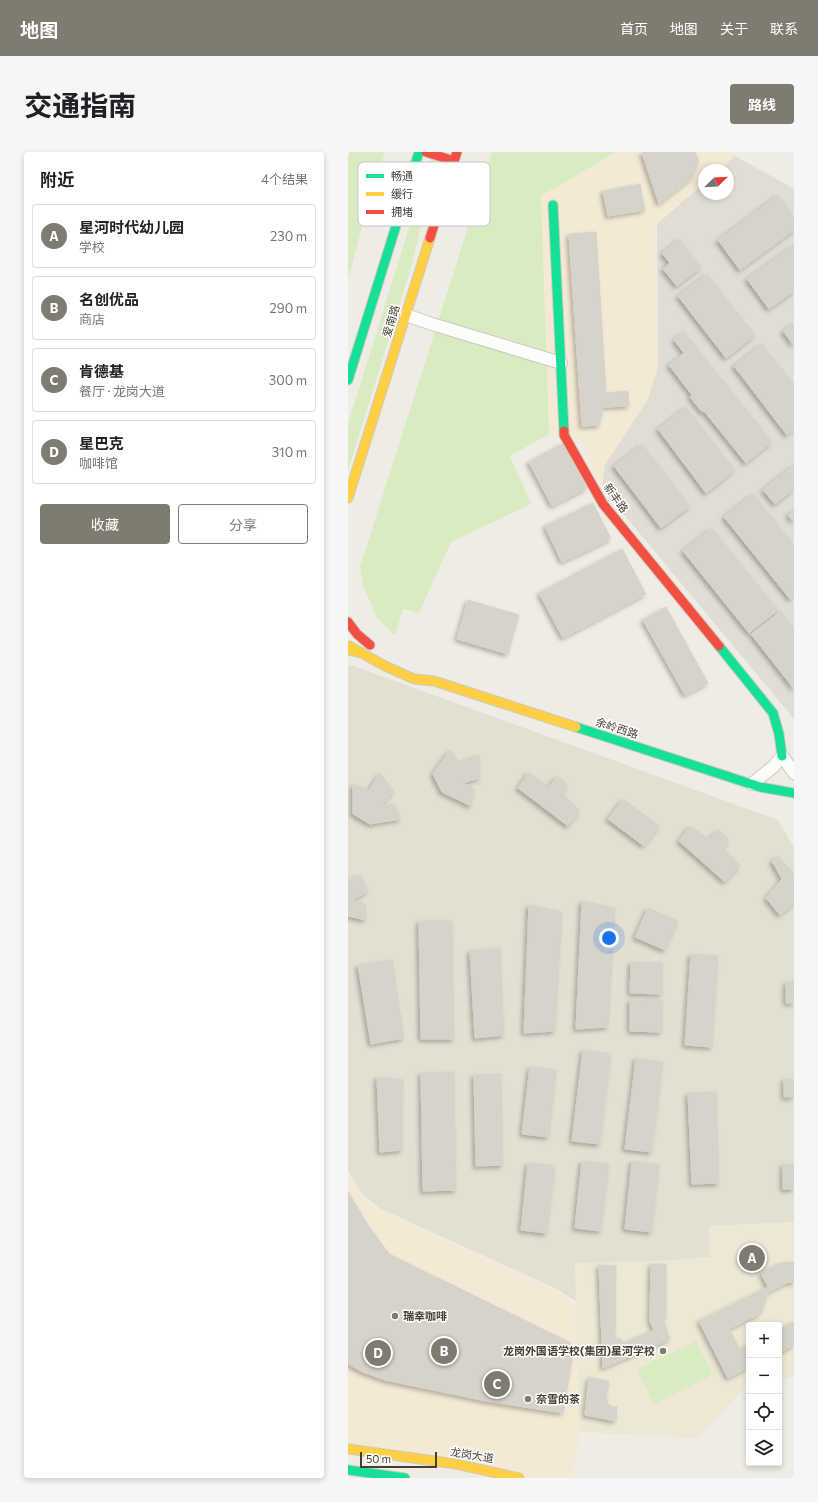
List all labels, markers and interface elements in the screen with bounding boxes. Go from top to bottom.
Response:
text: 地图 [20,18,58,41]
text: 首页 [620,20,648,37]
text: 地图 [670,20,698,37]
text: 关于 [720,20,748,37]
text: 联系 [770,20,798,37]
button: 路线 [730,84,794,124]
text: 交通指南 [24,88,136,122]
legend [358,162,490,226]
north arrow [698,164,734,200]
text: 附近 [40,169,74,190]
text: 畅通 [391,169,413,182]
text: 4个结果 [261,171,308,187]
text: 缓行 [391,187,413,200]
text: 拥堵 [391,205,413,218]
text: 星河时代幼儿园 [79,218,184,236]
text: A [49,228,59,244]
text: 230 m [270,228,307,244]
text: 学校 [79,239,105,255]
text: 名创优品 [79,290,139,308]
text: B [50,300,58,316]
text: 290 m [270,300,307,316]
street label: 爱南路 [379,303,402,339]
text: 商店 [79,311,105,327]
text: 肯德基 [79,362,124,380]
text: C [50,372,58,388]
text: 300 m [269,372,307,388]
text: 餐厅 · 龙岗大道 [79,383,165,399]
text: 星巴克 [79,434,124,452]
text: D [49,444,59,460]
text: 310 m [272,444,307,460]
text: 咖啡馆 [79,455,118,471]
street label: 新丰路 [602,480,631,515]
button: 收藏 [40,504,170,544]
button: 分享 [178,504,308,544]
street label: 余岭西路 [594,715,640,741]
your location [599,928,619,948]
pin: A [739,1243,765,1273]
place label: 瑞幸咖啡 [403,1309,447,1322]
marker: 瑞幸咖啡 [390,1311,400,1321]
map controls [746,1322,782,1466]
button: + [746,1322,782,1358]
pin: B [431,1336,457,1366]
pin: D [365,1338,391,1368]
place label: 龙岗外国语学校(集团)星河学校 [503,1344,655,1357]
marker: 龙岗外国语学校(集团)星河学校 [658,1346,668,1356]
button: − [746,1358,782,1394]
pin: C [484,1369,510,1399]
place label: 奈雪的茶 [536,1392,580,1405]
marker: 奈雪的茶 [523,1394,533,1404]
button: locate [746,1394,782,1430]
button: layers [746,1430,782,1466]
street label: 龙岗大道 [449,1445,495,1464]
scale bar [360,1450,437,1469]
text: 50 m [366,1452,391,1465]

